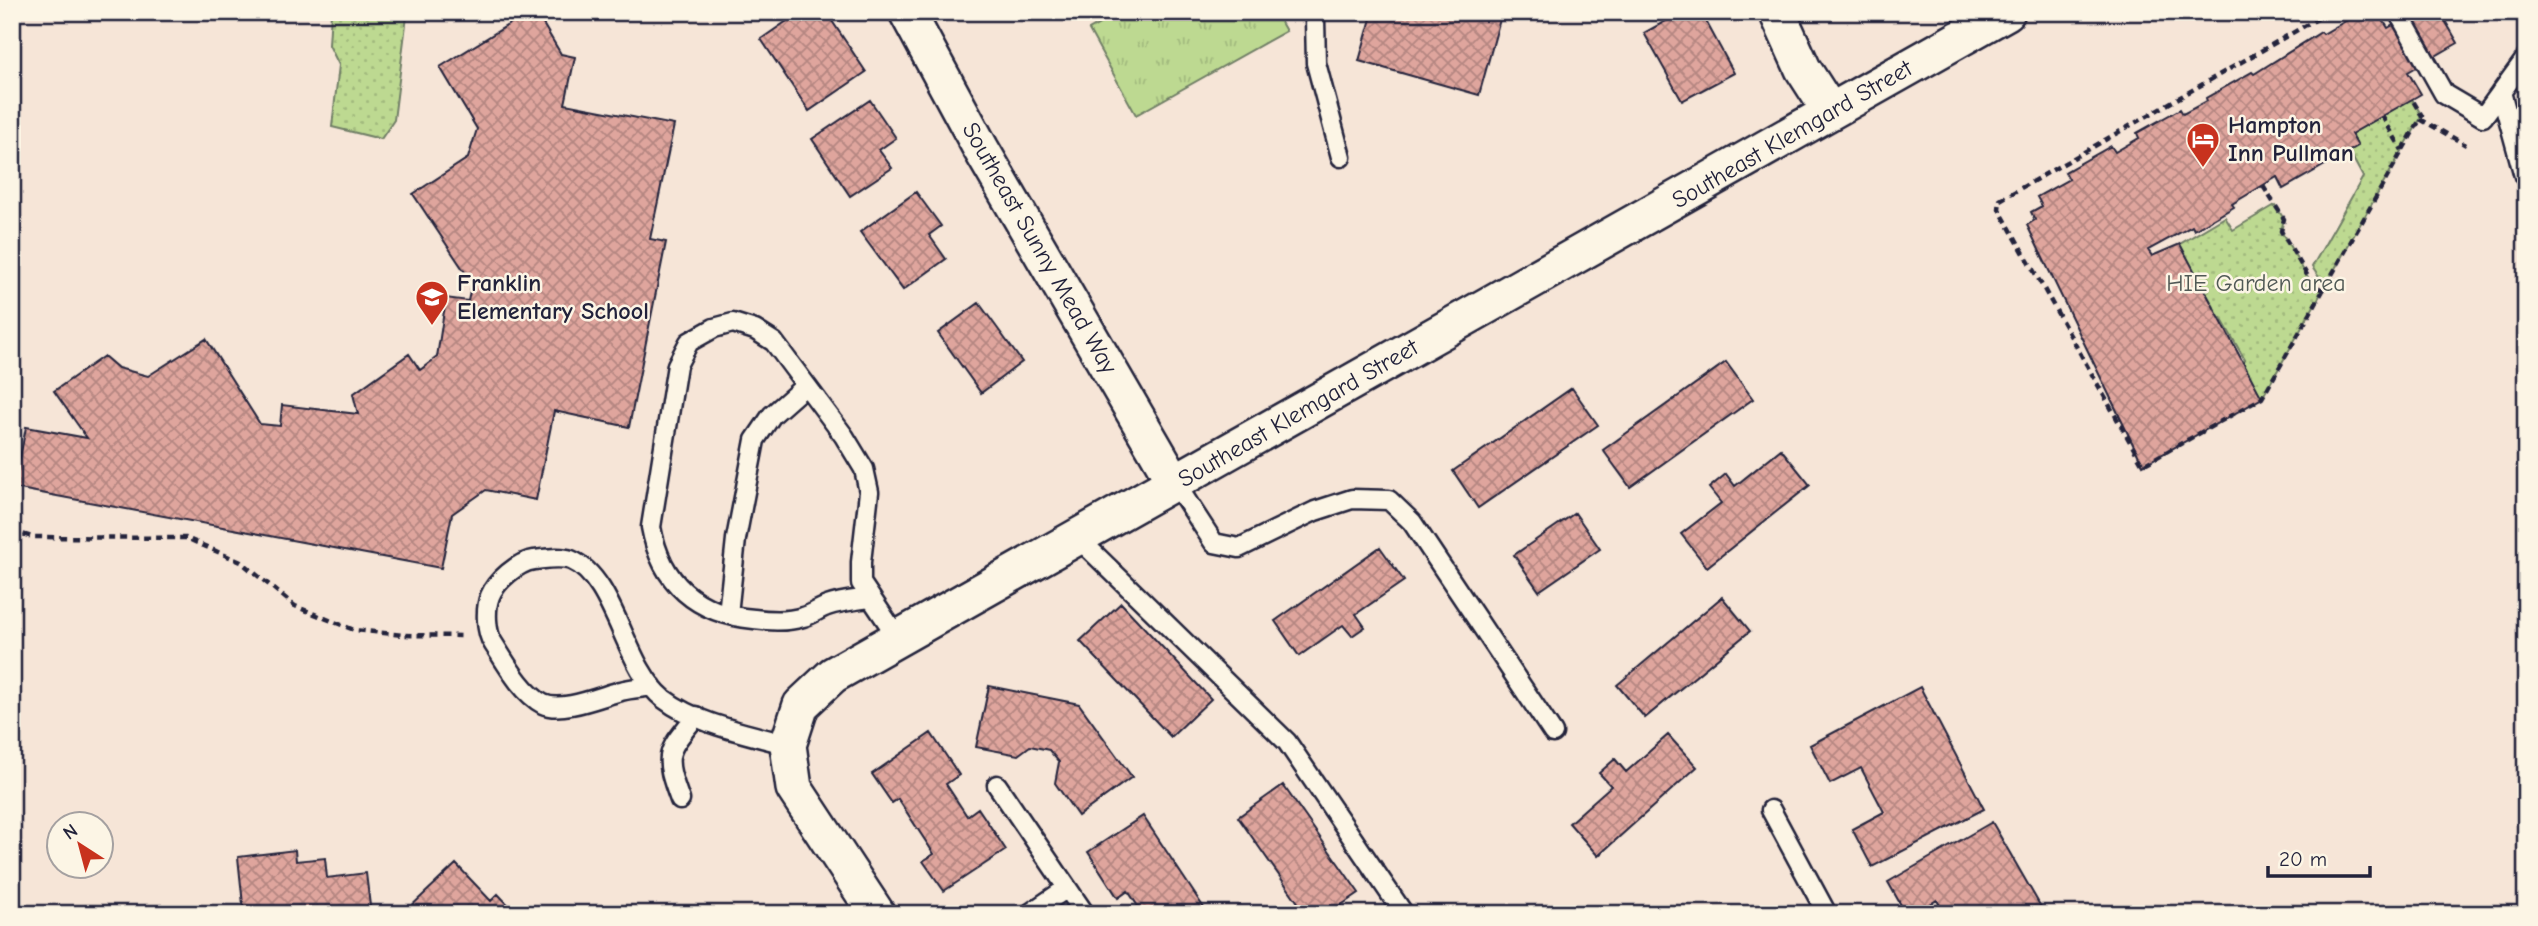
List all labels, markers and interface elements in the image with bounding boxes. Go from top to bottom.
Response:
street label: Southeast Klemgard Street [1667,53,1918,214]
place label: Hampton Inn Pullman [2228,111,2354,167]
street label: Southeast Sunny Mead Way [956,117,1124,379]
hotel icon: Hampton Inn Pullman [2184,120,2222,169]
place label: Franklin Elementary School [457,269,649,325]
park label: HIE Garden area [2166,269,2346,297]
school or university icon: Franklin Elementary School [413,278,451,327]
street label: Southeast Klemgard Street [1173,332,1424,493]
north arrow [46,810,116,880]
text: N [59,820,82,845]
scale bar [2268,835,2370,879]
text: 20 m [2279,847,2327,871]

